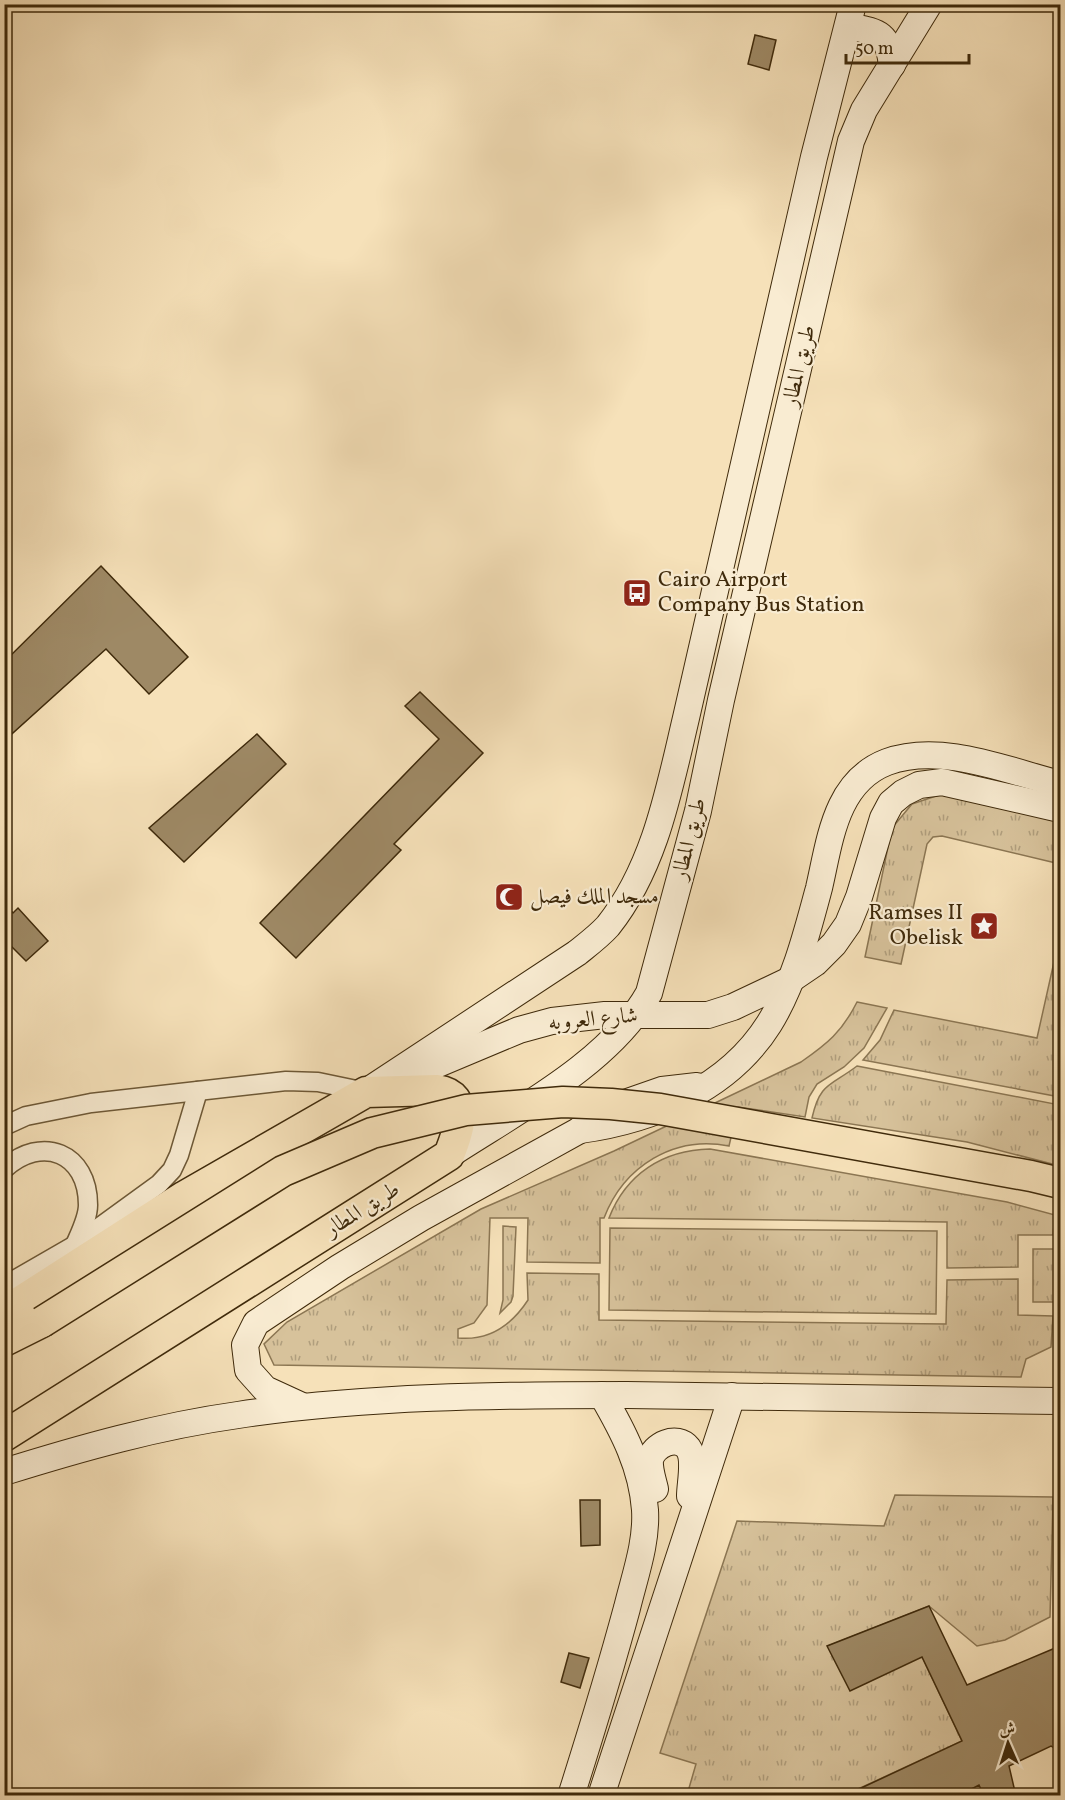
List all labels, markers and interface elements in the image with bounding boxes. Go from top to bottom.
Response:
scale bar [846,27,969,65]
text: 50 m [855,37,894,62]
street label: طريق المطار [775,322,824,412]
place label: Cairo Airport Company Bus Station [658,565,865,621]
bus stop icon: Cairo Airport Company Bus Station [621,577,653,609]
street label: طريق المطار [664,795,715,885]
mosque icon: مسجد الملك فيصل [493,881,525,913]
place label: مسجد الملك فيصل [530,882,659,913]
place label: Ramses II Obelisk [868,898,963,954]
place icon: Ramses II Obelisk [968,910,1000,942]
street label: شارع العروبه [547,1001,639,1040]
street label: طريق المطار [318,1175,406,1246]
north arrow [978,1713,1038,1773]
text: ش [999,1719,1016,1741]

